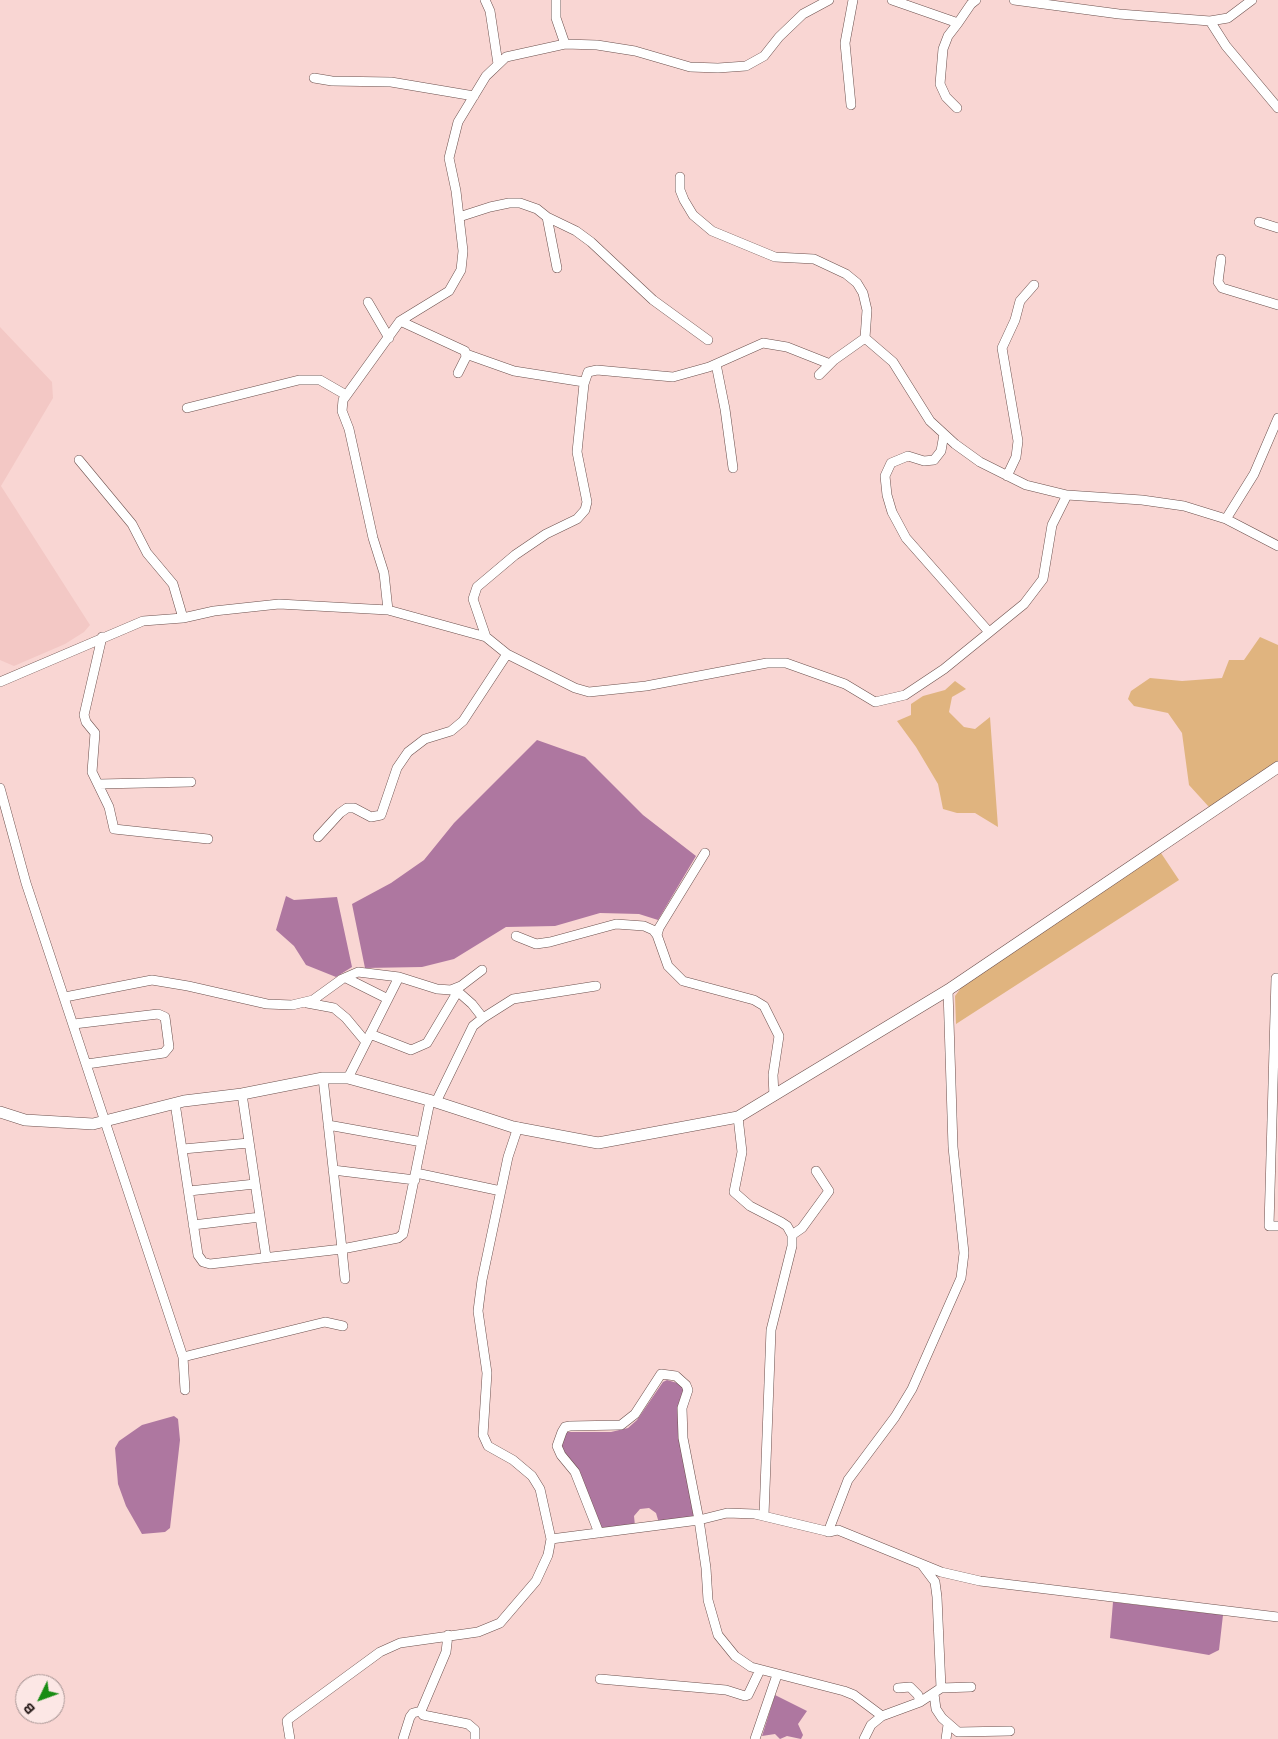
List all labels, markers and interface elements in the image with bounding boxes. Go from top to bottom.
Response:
north arrow [15,1674,65,1724]
text: B [20,1699,39,1718]

